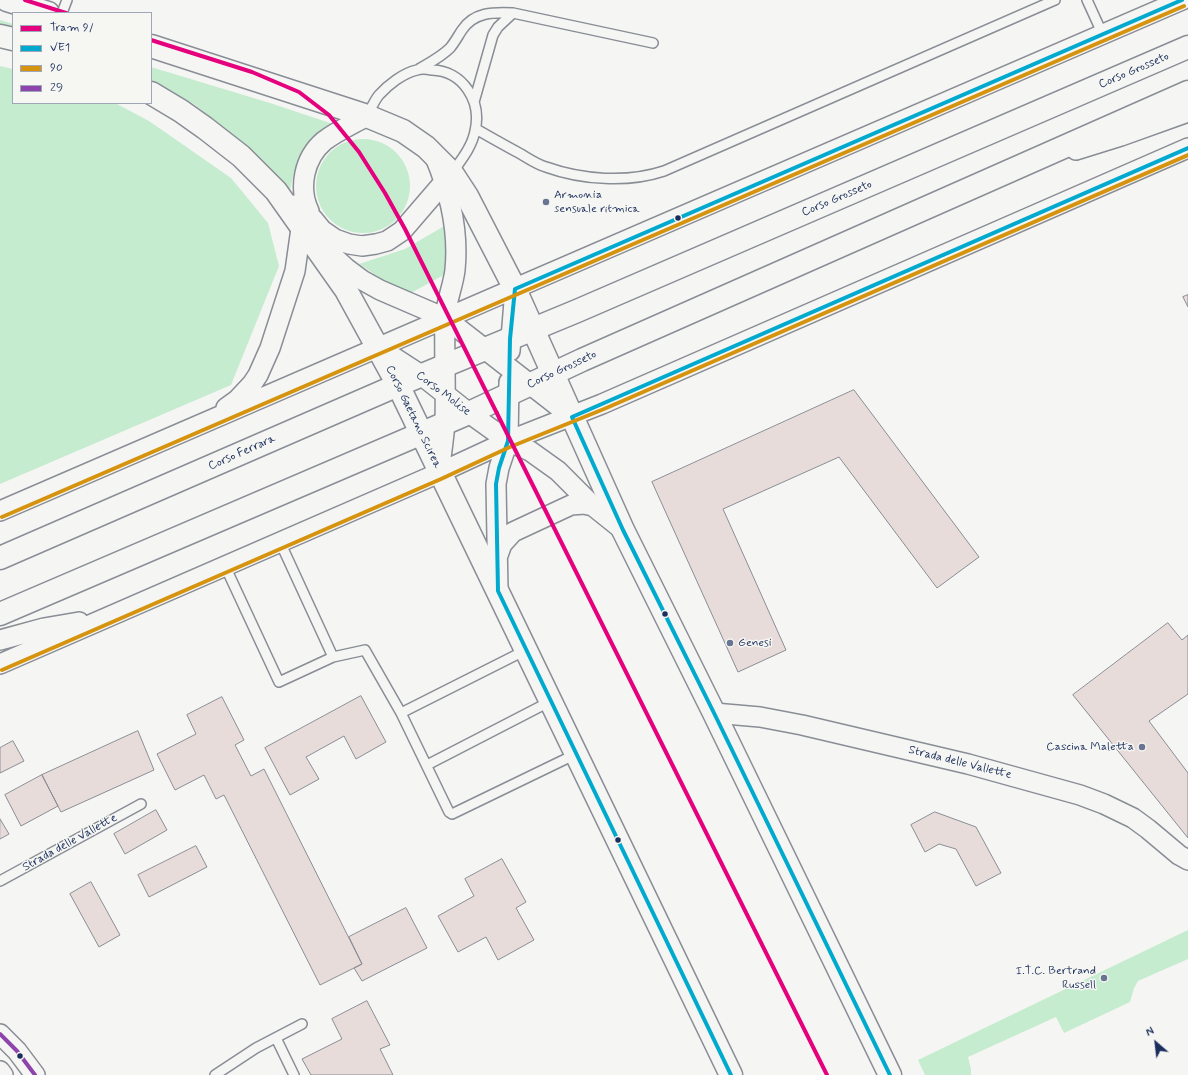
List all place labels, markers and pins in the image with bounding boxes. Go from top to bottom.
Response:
place label: Armonia sensuale ritmica [554,188,639,216]
marker: Armonia sensuale ritmica [541,197,551,207]
unlabelled marker [673,213,683,223]
unlabelled marker [660,609,670,619]
place label: Genesi [738,636,771,650]
marker: Genesi [725,638,735,648]
place label: Cascina Maletta [1046,740,1134,754]
marker: Cascina Maletta [1137,742,1147,752]
unlabelled marker [613,835,623,845]
place label: I.T.C. Bertrand Russell [1016,964,1096,992]
marker: I.T.C. Bertrand Russell [1099,973,1109,983]
unlabelled marker [15,1051,25,1061]

